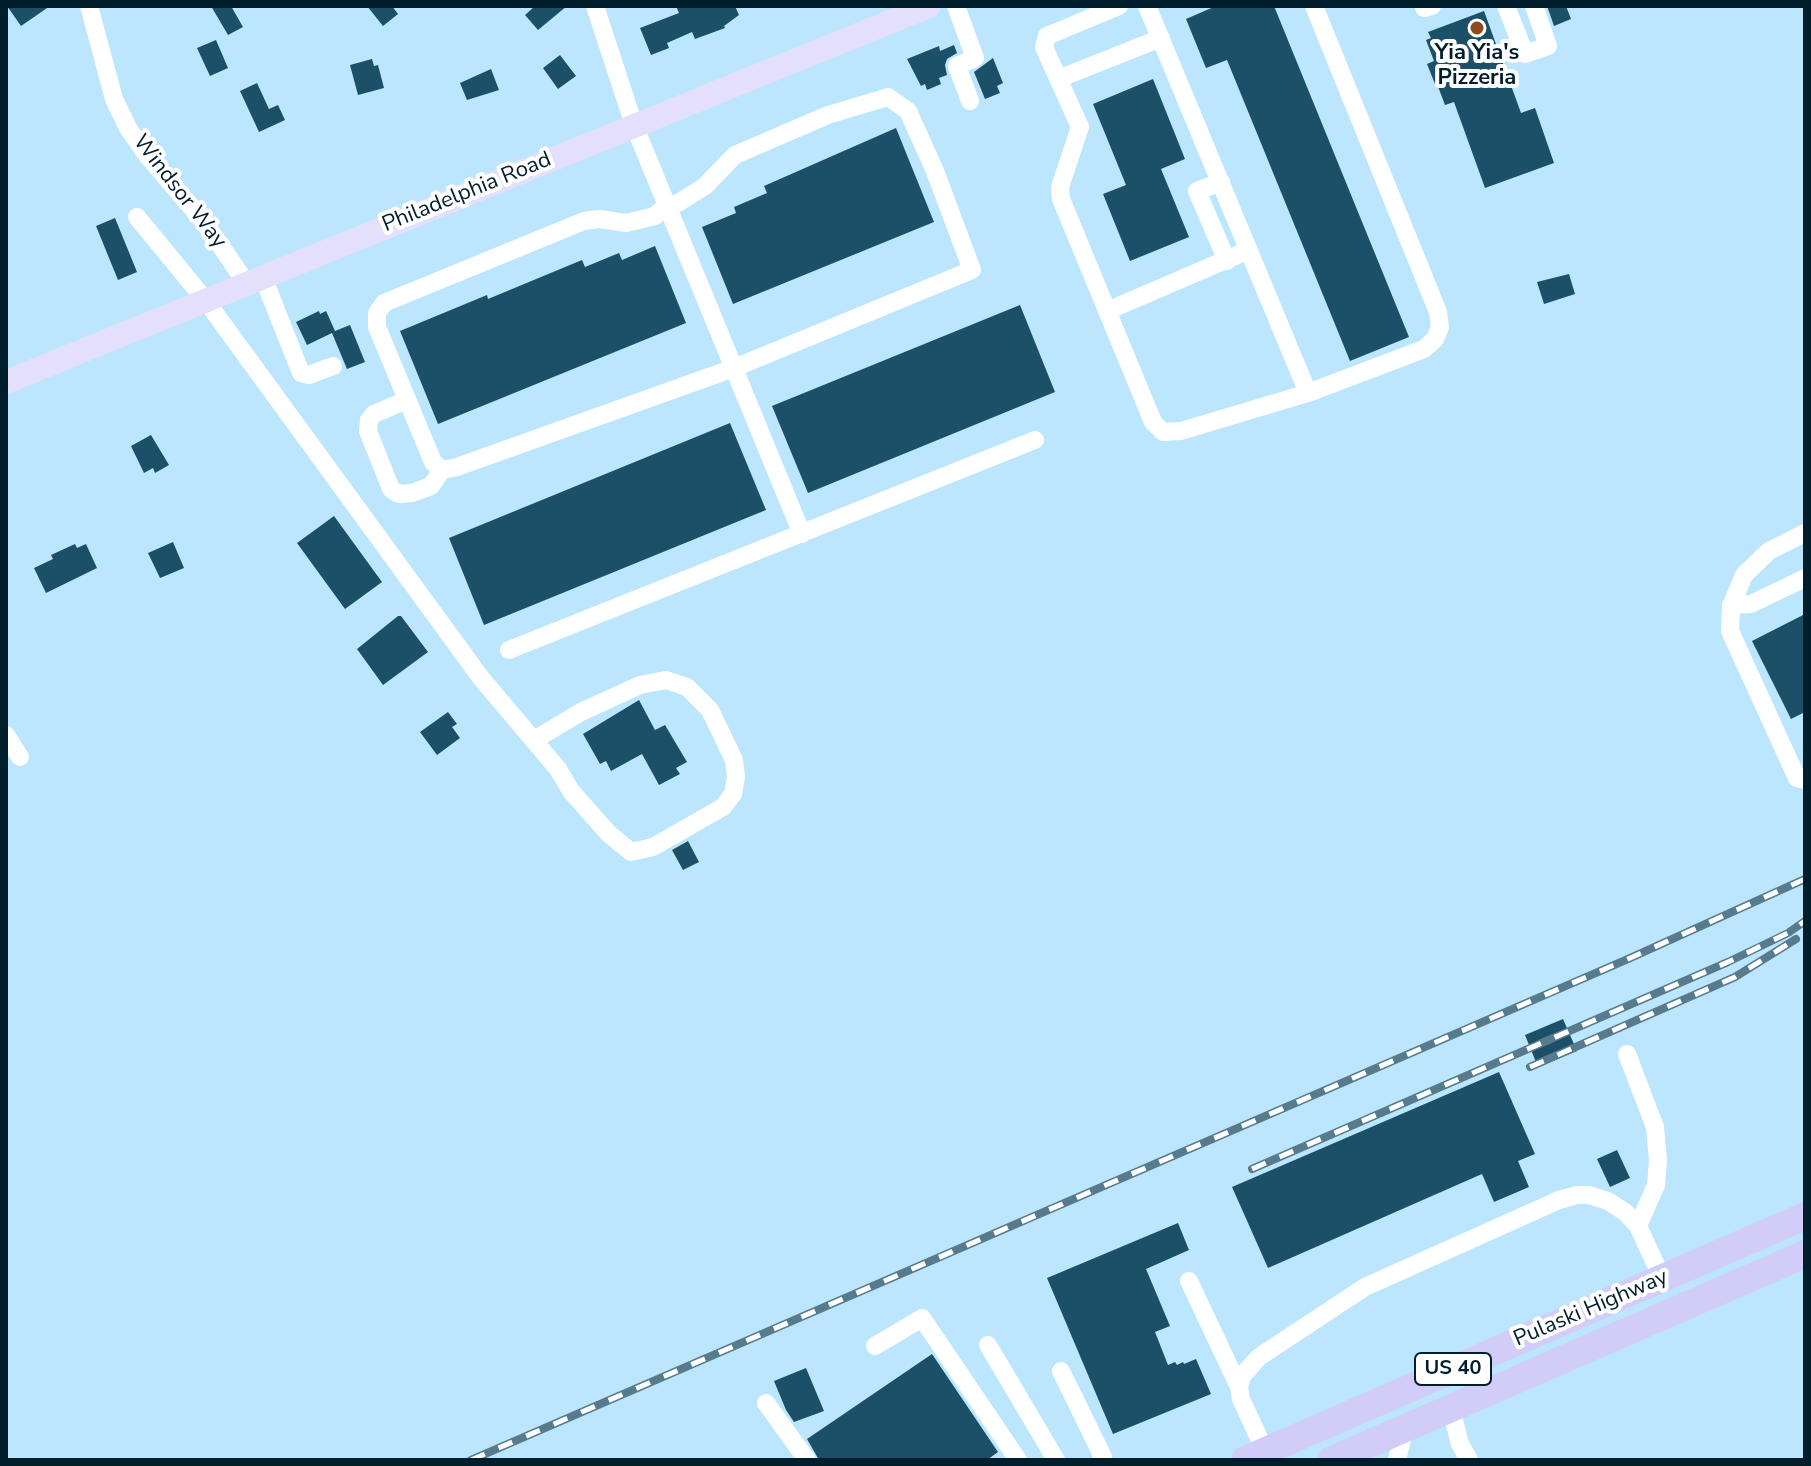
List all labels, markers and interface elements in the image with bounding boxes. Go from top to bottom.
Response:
marker: Yia Yia's Pizzeria [1468,19,1486,37]
place label: Yia Yia's Pizzeria [1435,41,1519,92]
street label: Windsor Way [126,130,232,254]
street label: Philadelphia Road [379,147,555,239]
street label: Pulaski Highway [1510,1265,1672,1353]
road number: US 40 [1415,1353,1491,1385]

